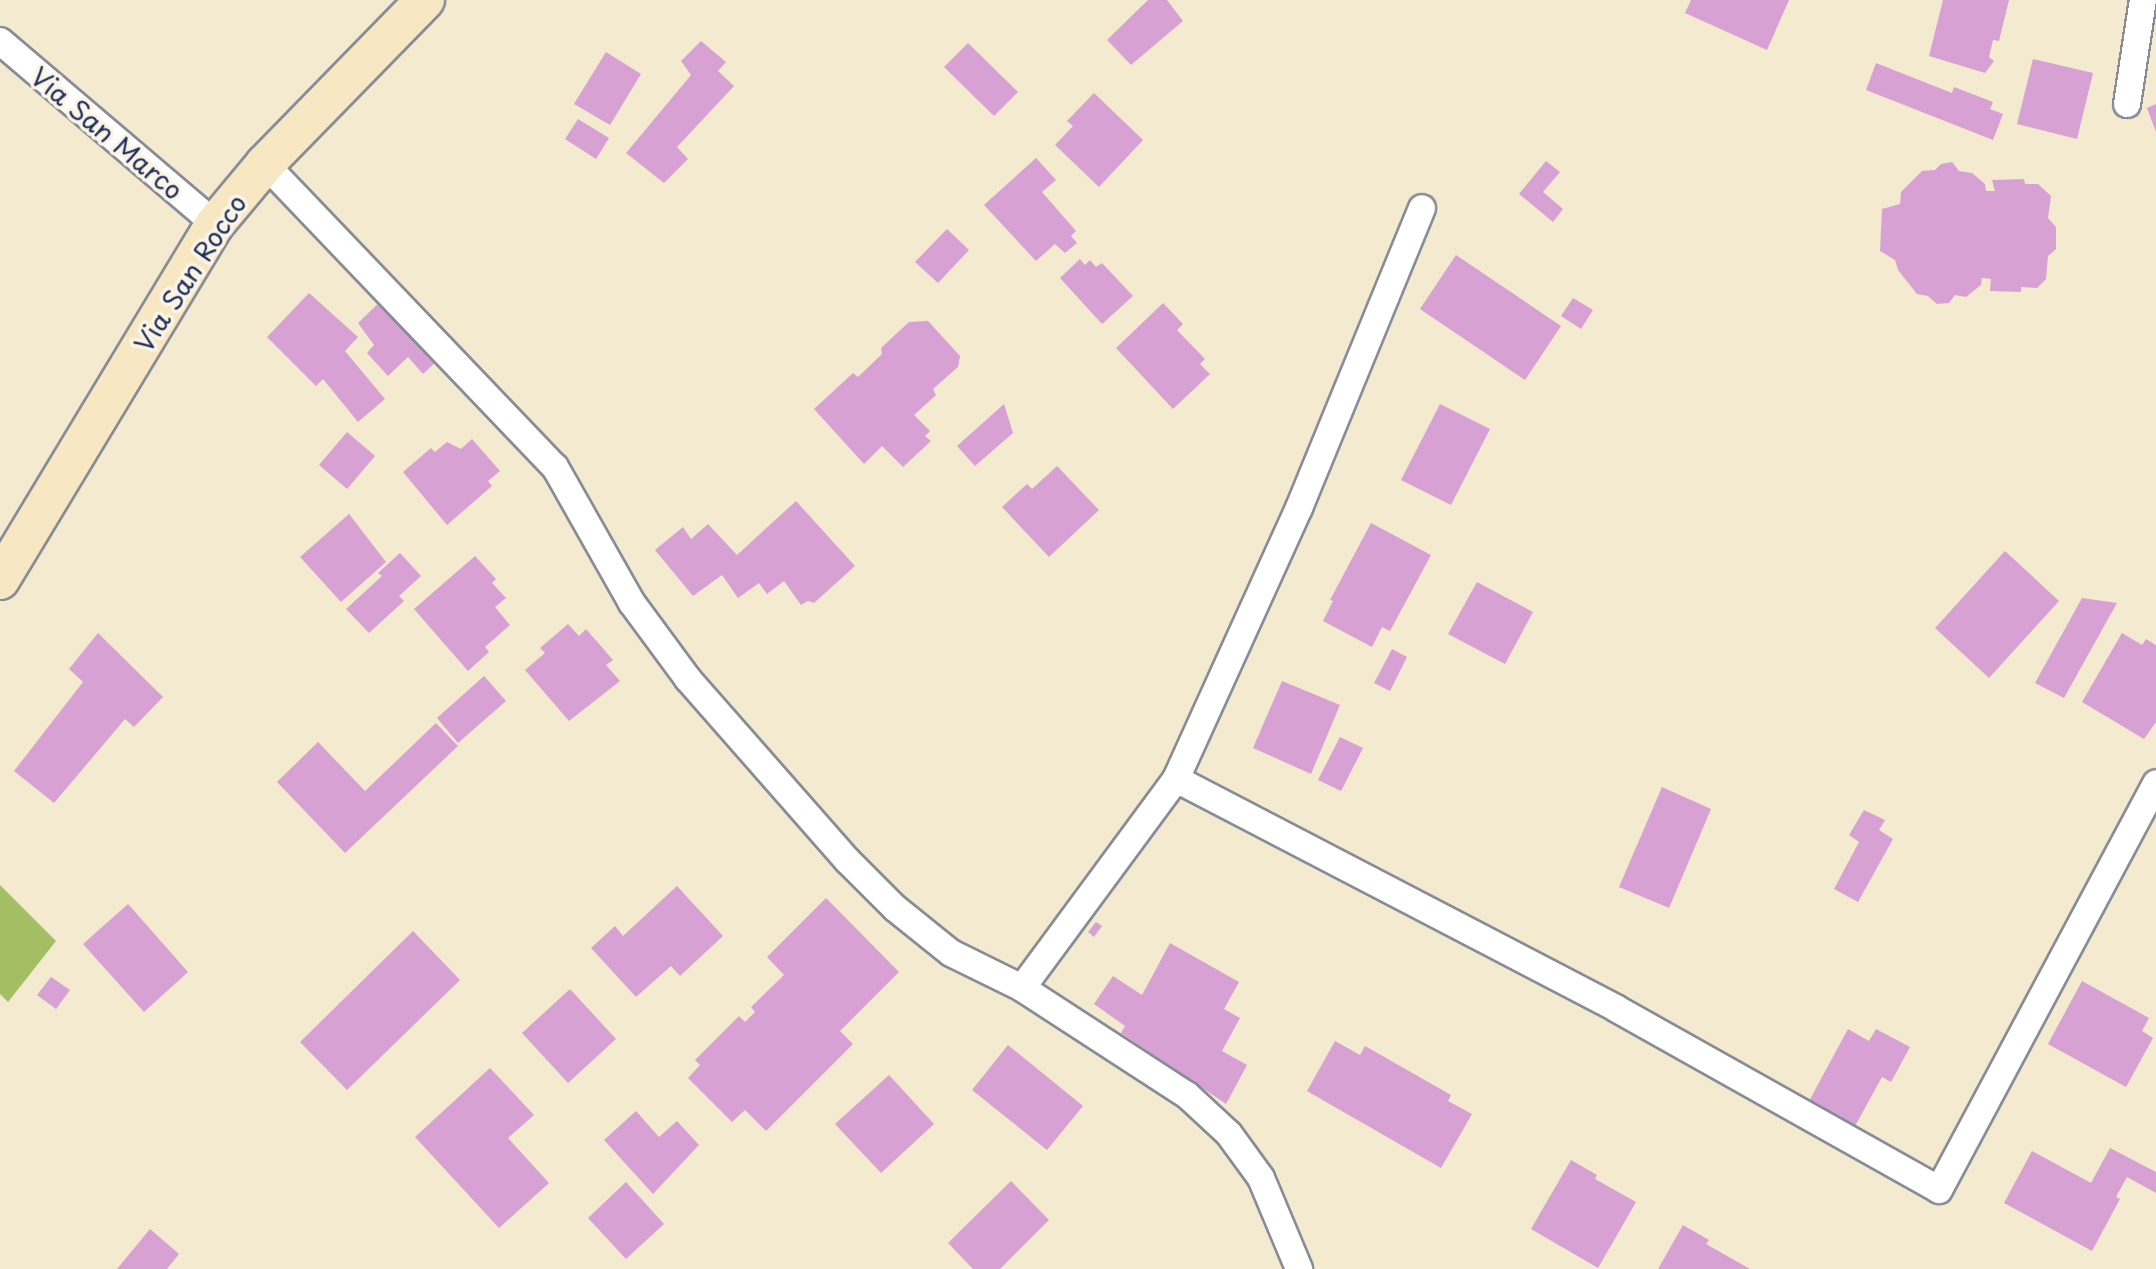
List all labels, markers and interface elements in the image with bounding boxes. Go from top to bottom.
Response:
street label: Via San Marco [26,61,188,205]
street label: Via San Rocco [128,190,252,356]

